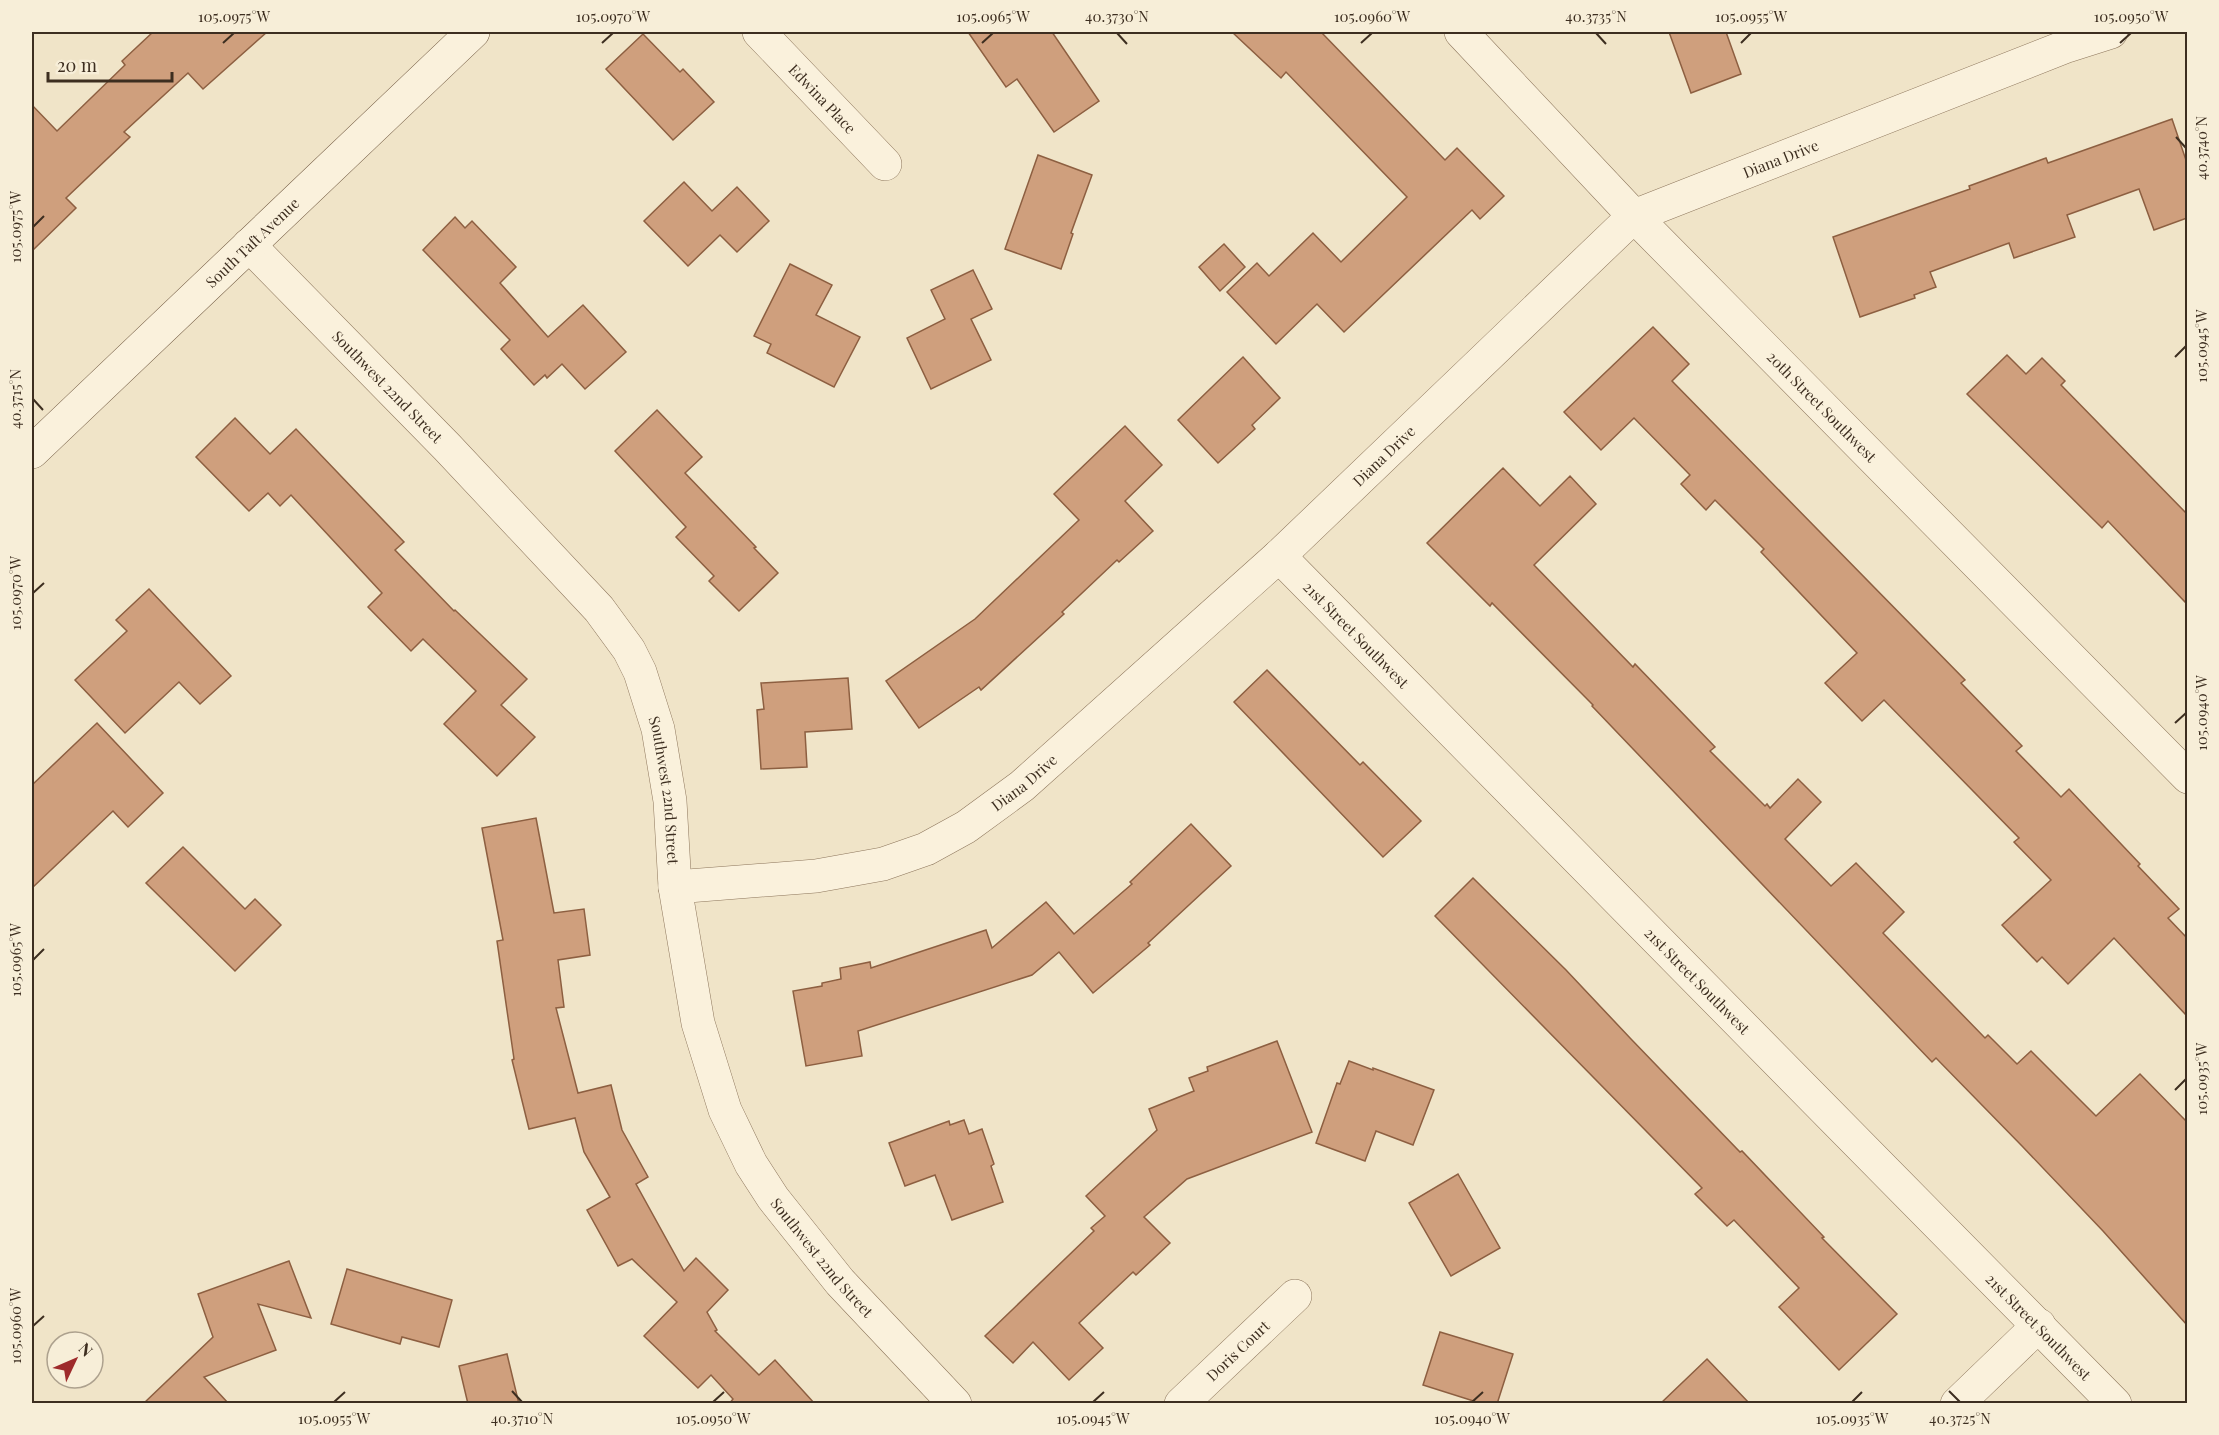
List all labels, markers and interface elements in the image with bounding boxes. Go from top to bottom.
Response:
text: 105.0975°W [198,6,270,26]
text: 105.0970°W [576,6,651,26]
text: 105.0965°W [956,6,1030,26]
text: 40.3730°N [1085,6,1149,26]
text: 105.0960°W [1334,6,1410,26]
text: 40.3735°N [1565,6,1627,26]
text: 105.0955°W [1715,6,1787,26]
text: 105.0950°W [2094,6,2169,26]
scale bar [48,45,172,83]
text: 20 m [57,53,97,77]
street label: Edwina Place [785,59,861,138]
text: 40.3740°N [2191,116,2211,180]
street label: Diana Drive [1740,135,1821,182]
text: 105.0975°W [5,191,25,263]
street label: South Taft Avenue [201,193,303,292]
text: 105.0945°W [2191,309,2211,383]
street label: Southwest 22nd Street [328,326,448,447]
street label: 20th Street Southwest [1763,347,1882,466]
text: 40.3715°N [5,369,25,429]
street label: Diana Drive [1348,421,1419,490]
text: 105.0970°W [5,555,25,630]
street label: 21st Street Southwest [1299,577,1414,692]
text: 105.0940°W [2191,675,2211,751]
street label: Southwest 22nd Street [645,714,684,866]
street label: Diana Drive [987,749,1061,815]
text: 105.0965°W [5,923,25,997]
street label: 21st Street Southwest [1640,923,1755,1039]
text: 105.0935°W [2191,1042,2211,1115]
street label: Southwest 22nd Street [767,1194,878,1322]
street label: 21st Street Southwest [1982,1269,2096,1385]
text: 105.0960°W [5,1288,25,1364]
street label: Doris Court [1202,1315,1274,1385]
north arrow [45,1330,105,1390]
text: N [75,1338,98,1361]
text: 105.0955°W [298,1408,370,1428]
text: 40.3710°N [491,1408,554,1428]
text: 105.0950°W [676,1408,751,1428]
text: 105.0945°W [1056,1408,1130,1428]
text: 105.0940°W [1434,1408,1510,1428]
text: 105.0935°W [1816,1408,1889,1428]
text: 40.3725°N [1929,1408,1991,1428]

